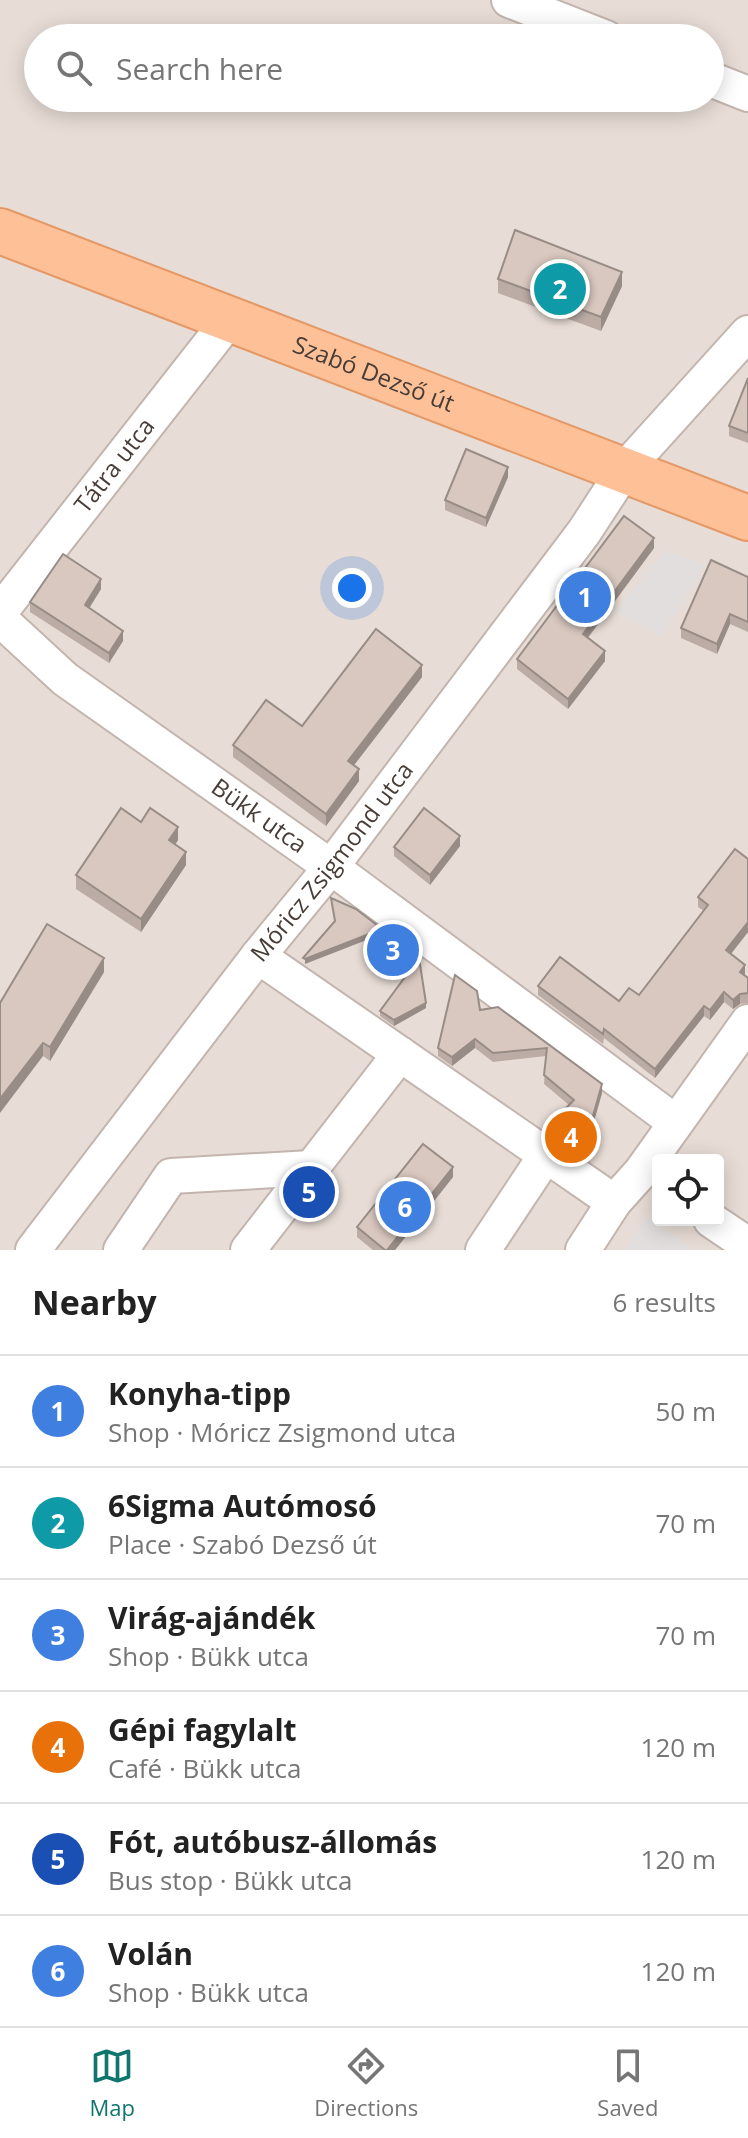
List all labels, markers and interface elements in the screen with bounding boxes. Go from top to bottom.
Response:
search box [24,24,724,112]
icon: search [52,46,96,90]
text: Search here [116,48,283,89]
pin: 2 [534,259,586,319]
street label: Szabó Dezső út [288,327,460,419]
street label: Tátra utca [66,410,161,519]
pin: 1 [559,567,611,627]
your location [332,568,372,608]
street label: Móricz Zsigmond utca [242,754,420,968]
street label: Bükk utca [205,770,314,860]
pin: 3 [367,920,419,980]
pin: 4 [545,1107,597,1167]
map controls [652,1154,724,1226]
button: locate [652,1154,724,1226]
pin: 5 [283,1162,335,1222]
pin: 6 [379,1177,431,1237]
text: Nearby [32,1279,157,1325]
text: 6 results [613,1284,716,1320]
text: Konyha-tipp [108,1373,291,1414]
text: 1 [51,1393,65,1429]
text: 50 m [655,1393,716,1429]
text: Shop · Móricz Zsigmond utca [108,1414,456,1450]
text: 6Sigma Autómosó [108,1485,377,1526]
text: 2 [51,1505,65,1541]
text: 70 m [655,1505,716,1541]
text: Place · Szabó Dezső út [108,1526,377,1562]
text: Virág-ajándék [108,1597,315,1638]
text: 3 [51,1617,65,1653]
text: 70 m [655,1617,716,1653]
text: Shop · Bükk utca [108,1638,309,1674]
text: Gépi fagylalt [108,1709,297,1750]
text: 4 [51,1729,65,1765]
text: 120 m [641,1729,716,1765]
text: Café · Bükk utca [108,1750,301,1786]
text: Fót, autóbusz-állomás [108,1821,437,1862]
text: 5 [51,1841,65,1877]
text: 120 m [641,1841,716,1877]
text: Bus stop · Bükk utca [108,1862,352,1898]
text: Volán [108,1933,193,1974]
text: 6 [51,1953,65,1989]
text: 120 m [641,1953,716,1989]
text: Shop · Bükk utca [108,1974,309,2010]
tab: Map [90,2044,135,2122]
tab: Directions [314,2044,418,2122]
tab: Saved [597,2044,658,2122]

